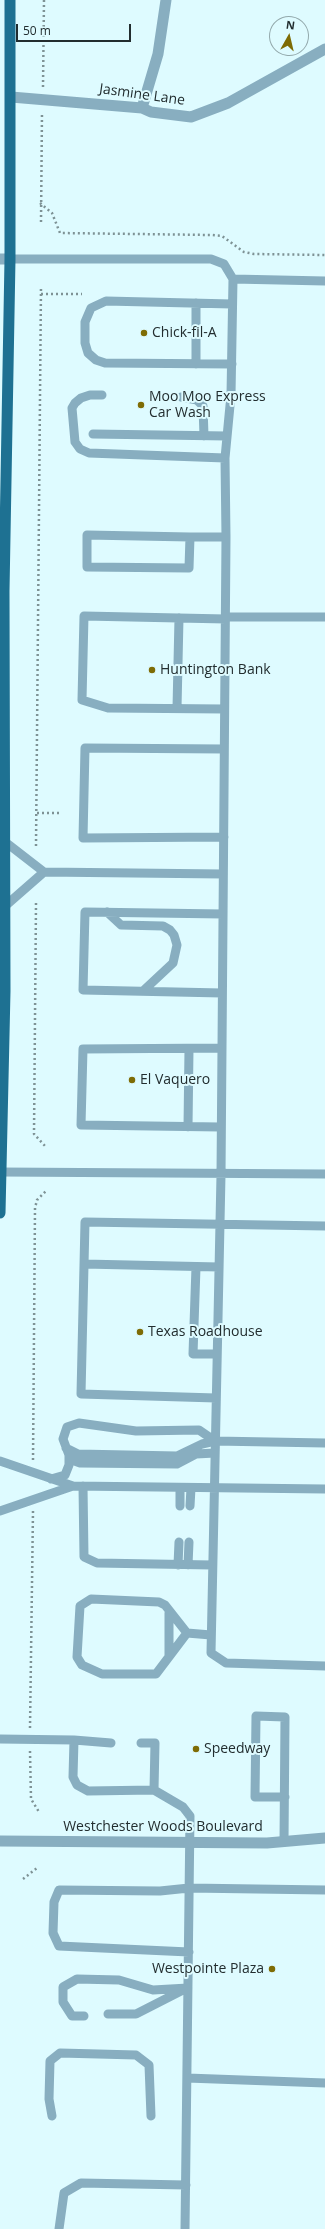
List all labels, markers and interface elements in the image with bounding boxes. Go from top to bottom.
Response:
scale bar [18,16,133,42]
north arrow [269,16,309,56]
text: N [285,17,296,33]
text: 50 m [23,22,51,39]
street label: Jasmine Lane [98,81,186,109]
place label: Chick-fil-A [152,325,217,341]
marker: Chick-fil-A [139,328,149,338]
place label: Moo Moo Express Car Wash [149,389,266,422]
marker: Moo Moo Express Car Wash [136,400,146,410]
place label: Huntington Bank [160,662,271,678]
marker: Huntington Bank [147,665,157,675]
place label: El Vaquero [140,1072,210,1088]
marker: El Vaquero [127,1075,137,1085]
place label: Texas Roadhouse [148,1324,263,1340]
marker: Texas Roadhouse [135,1327,145,1337]
place label: Speedway [204,1741,270,1757]
marker: Speedway [191,1744,201,1754]
street label: Westchester Woods Boulevard [63,1819,263,1835]
place label: Westpointe Plaza [152,1961,264,1977]
marker: Westpointe Plaza [267,1964,277,1974]

